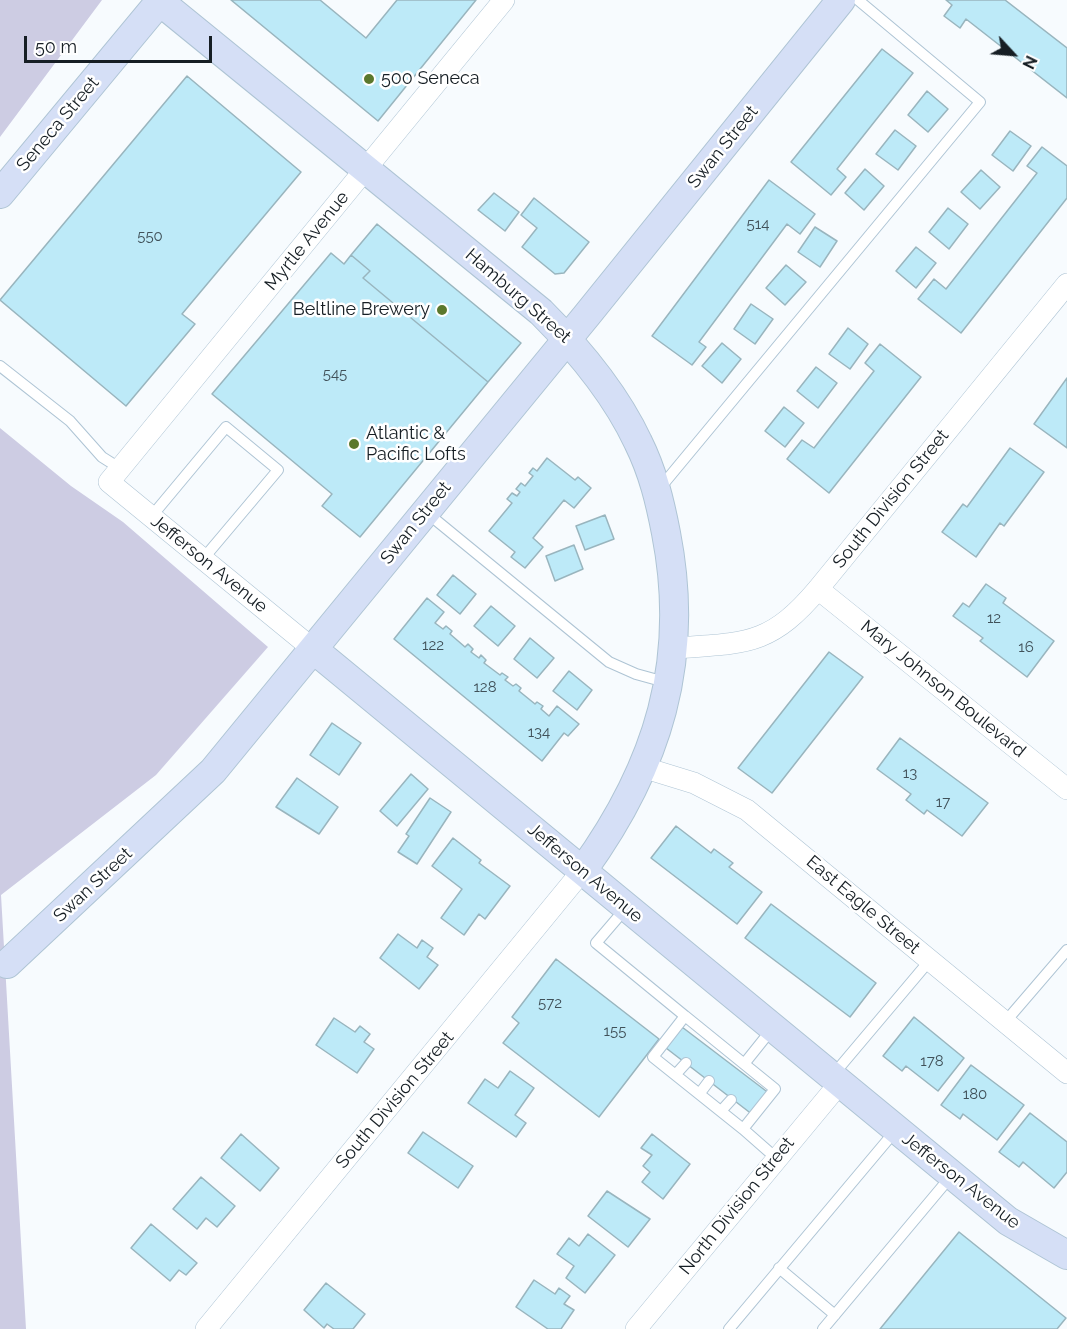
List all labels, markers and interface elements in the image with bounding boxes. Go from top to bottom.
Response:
scale bar [27,24,214,62]
north arrow [983,24,1043,84]
text: 50 m [35,36,77,57]
text: N [1018,52,1041,72]
place label: 500 Seneca [381,68,480,90]
street label: Seneca Street [12,72,104,176]
marker: 500 Seneca [362,72,376,86]
street label: Swan Street [683,101,763,193]
street label: Myrtle Avenue [261,187,353,295]
house number: 514 [747,215,769,233]
house number: 550 [137,227,163,245]
street label: Hamburg Street [461,244,575,348]
place label: Beltline Brewery [293,299,430,321]
marker: Beltline Brewery [435,303,449,317]
house number: 545 [323,365,347,383]
place label: Atlantic & Pacific Lofts [366,423,466,466]
street label: South Division Street [828,425,954,573]
marker: Atlantic & Pacific Lofts [347,437,361,451]
street label: Swan Street [376,477,456,569]
street label: Jefferson Avenue [146,510,272,618]
house number: 12 [987,609,1001,627]
street label: Mary Johnson Boulevard [856,616,1030,762]
house number: 122 [422,636,444,654]
house number: 16 [1018,638,1034,656]
house number: 128 [473,678,497,696]
house number: 134 [528,723,550,741]
house number: 13 [903,764,917,782]
house number: 17 [936,793,950,811]
street label: Jefferson Avenue [523,819,647,927]
street label: Swan Street [49,843,137,927]
street label: East Eagle Street [802,851,924,959]
house number: 572 [538,994,562,1012]
house number: 155 [604,1022,626,1040]
street label: South Division Street [331,1027,459,1173]
house number: 178 [920,1052,944,1070]
house number: 180 [963,1085,987,1103]
street label: Jefferson Avenue [898,1128,1024,1234]
street label: North Division Street [675,1133,799,1279]

